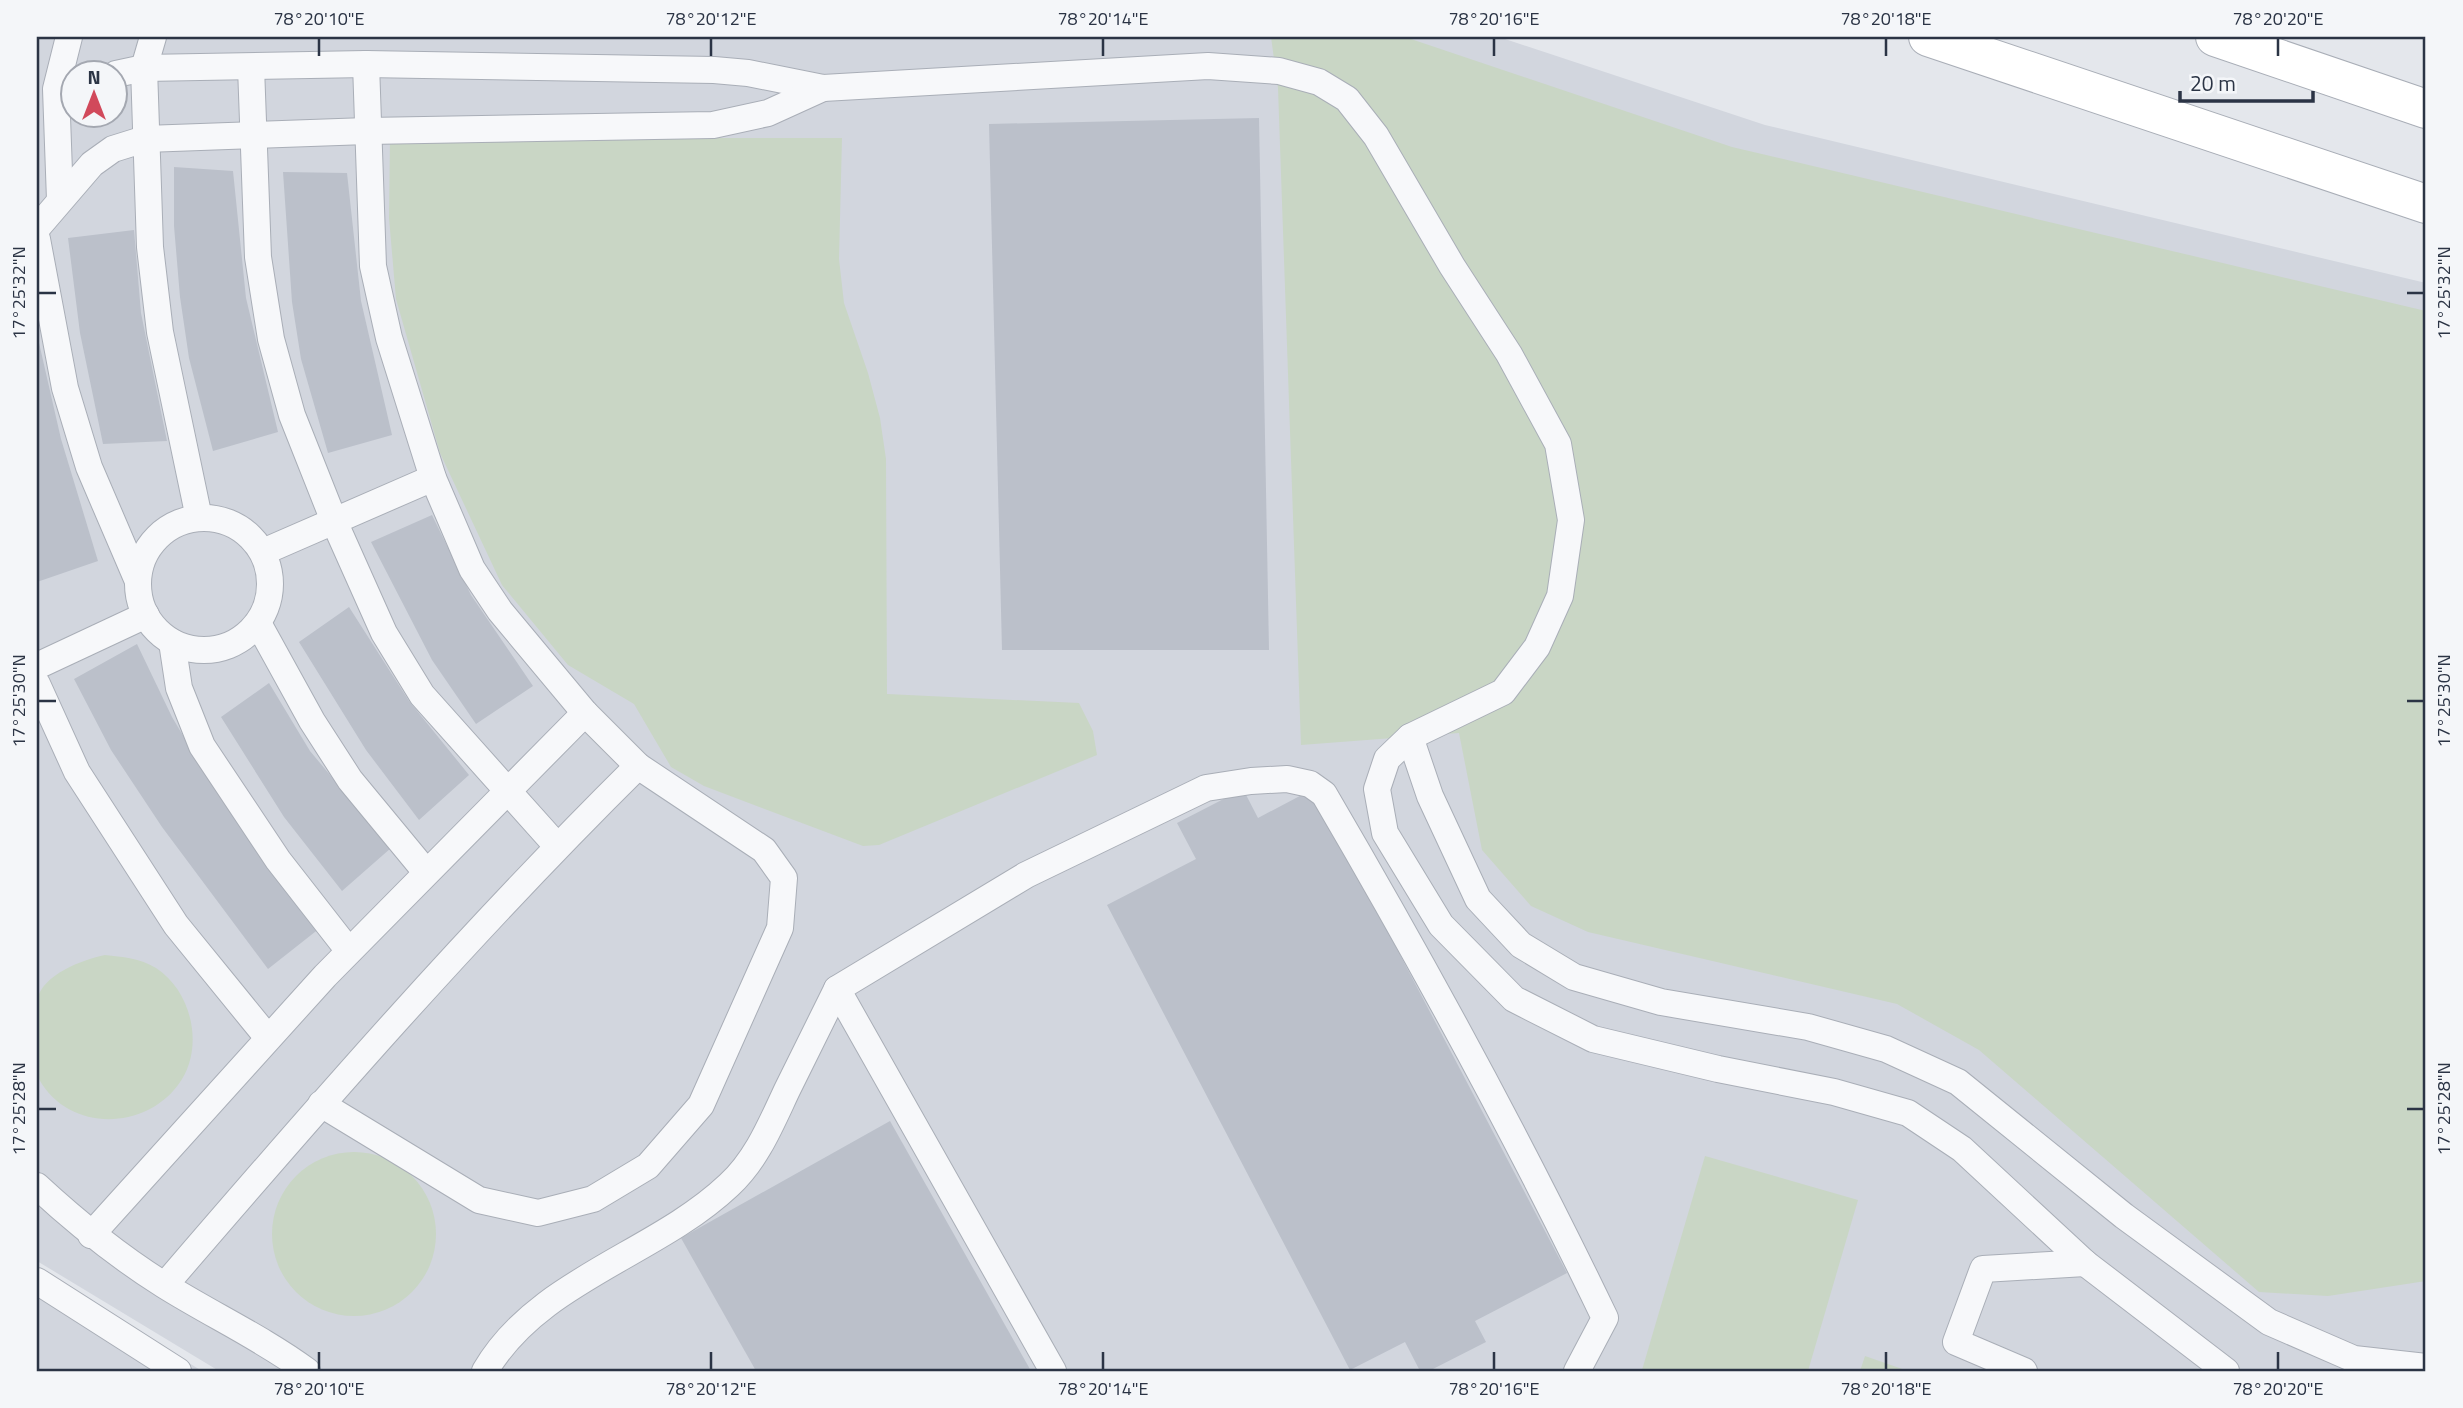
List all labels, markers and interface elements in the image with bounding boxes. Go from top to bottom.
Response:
text: 78°20'10"E [274,5,365,32]
text: 78°20'12"E [666,5,757,32]
text: 78°20'14"E [1058,5,1149,32]
text: 78°20'16"E [1449,5,1540,32]
text: 78°20'18"E [1841,5,1932,32]
text: 78°20'20"E [2233,5,2324,32]
north arrow [60,60,130,130]
scale bar [2180,60,2312,104]
text: N [87,62,101,91]
text: 20 m [2190,67,2236,99]
text: 17°25'32"N [5,246,32,340]
text: 17°25'32"N [2430,246,2457,340]
text: 17°25'30"N [5,654,32,748]
text: 17°25'30"N [2430,654,2457,748]
text: 17°25'28"N [5,1062,32,1156]
text: 17°25'28"N [2430,1062,2457,1156]
text: 78°20'10"E [274,1375,365,1402]
text: 78°20'12"E [666,1375,757,1402]
text: 78°20'14"E [1058,1375,1149,1402]
text: 78°20'16"E [1449,1375,1540,1402]
text: 78°20'18"E [1841,1375,1932,1402]
text: 78°20'20"E [2233,1375,2324,1402]

